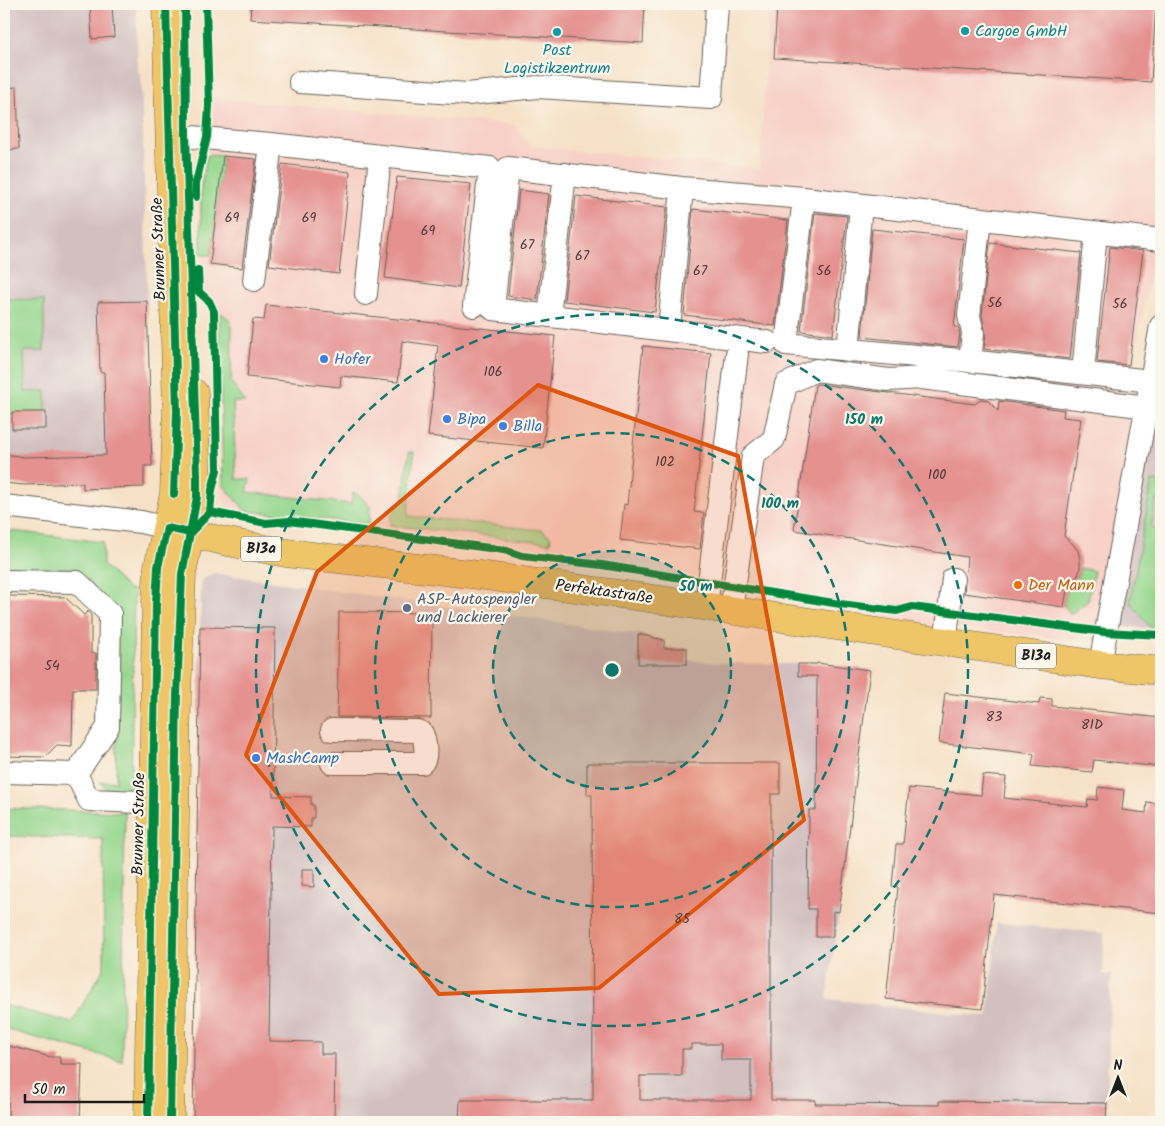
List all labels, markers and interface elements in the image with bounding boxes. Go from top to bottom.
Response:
place label: Cargoe GmbH [975,19,1067,44]
marker: Cargoe GmbH [959,25,971,37]
marker: Post Logistikzentrum [551,26,563,38]
place label: Post Logistikzentrum [504,38,610,81]
street label: Brunner Straße [145,197,173,301]
house number: 69 [225,207,239,229]
house number: 69 [302,207,316,229]
house number: 69 [421,220,435,242]
house number: 67 [520,234,535,256]
house number: 67 [575,245,590,267]
house number: 67 [693,260,708,282]
house number: 56 [816,260,832,282]
house number: 56 [987,292,1003,314]
house number: 56 [1112,293,1128,315]
place label: Hofer [334,347,372,372]
marker: Hofer [318,353,330,365]
house number: 106 [483,361,503,383]
place label: Bipa [457,407,486,432]
text: 150 m [845,408,883,432]
marker: Bipa [441,413,453,425]
place label: Billa [513,414,542,439]
marker: Billa [497,420,509,432]
house number: 102 [655,451,675,473]
house number: 100 [928,464,946,486]
text: 100 m [761,492,799,516]
road number: B13a [241,536,281,562]
street label: Perfektastraße [554,573,654,611]
place label: Der Mann [1028,573,1094,598]
text: 50 m [678,575,713,599]
marker: Der Mann [1012,579,1024,591]
place label: ASP-Autospengler und Lackierer [417,587,538,630]
marker: ASP-Autospengler und Lackierer [401,602,413,614]
road number: B13a [1016,644,1056,668]
house number: 54 [44,655,60,677]
centre of rings [603,661,621,679]
house number: 83 [986,706,1002,728]
house number: 81D [1081,714,1103,736]
place label: MashCamp [266,746,339,771]
marker: MashCamp [250,752,262,764]
street label: Brunner Straße [126,772,152,876]
house number: 85 [674,908,691,930]
north arrow [1092,1054,1142,1104]
text: N [1114,1055,1123,1077]
scale bar [25,1071,144,1103]
text: 50 m [32,1078,66,1102]

